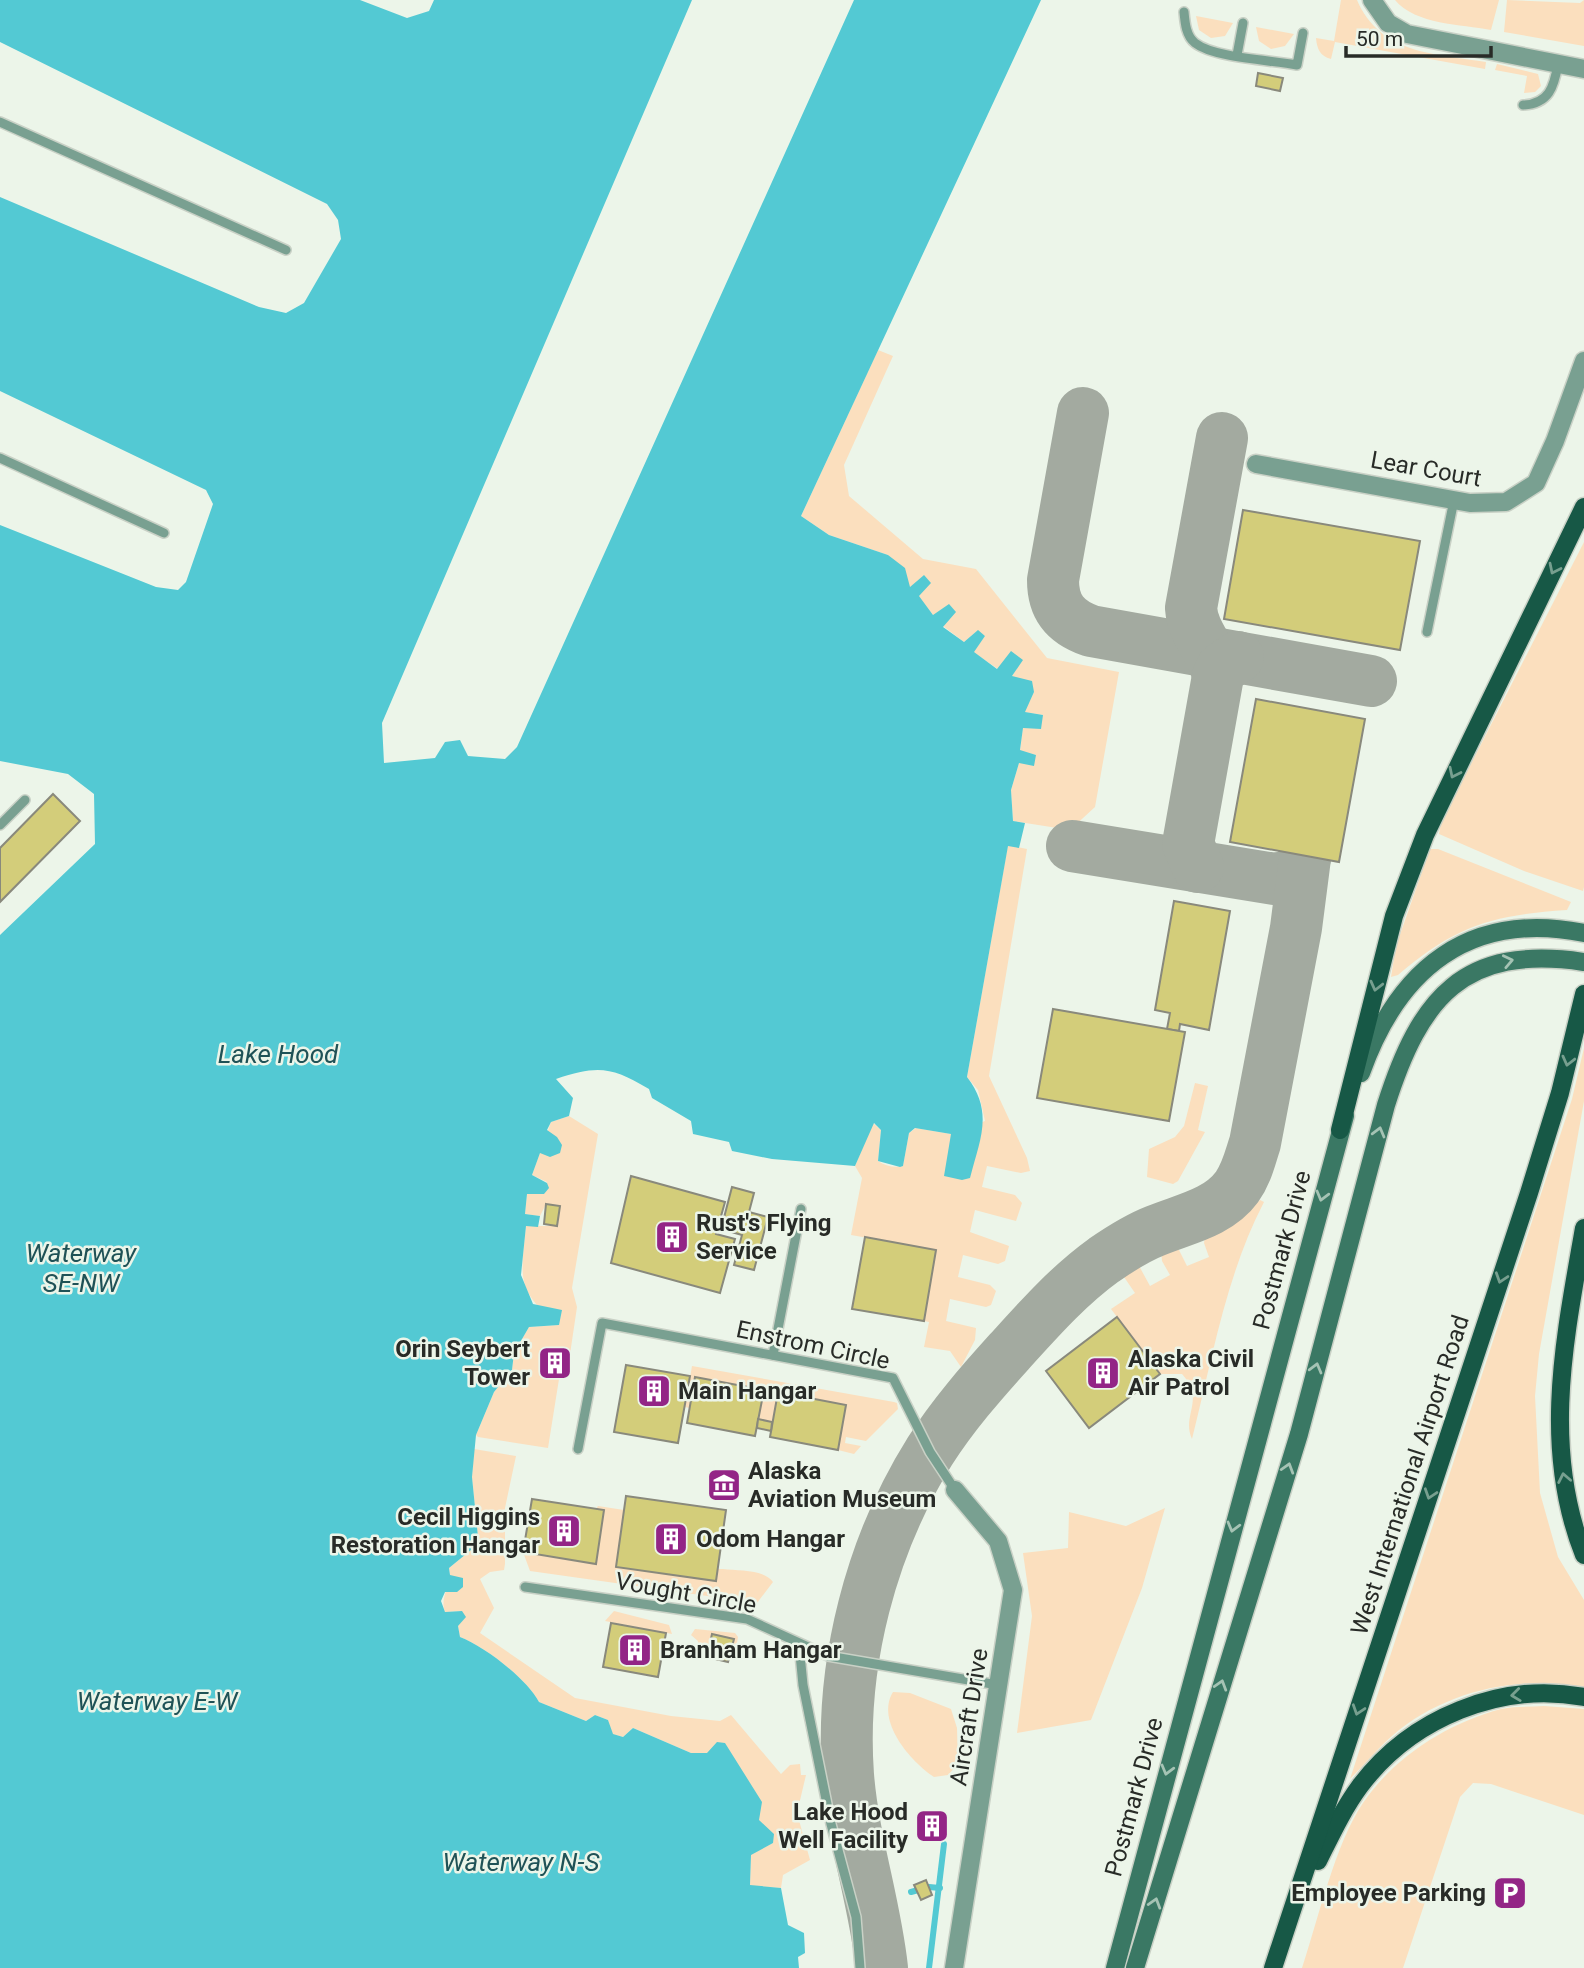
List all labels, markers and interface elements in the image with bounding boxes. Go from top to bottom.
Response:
scale bar [1346,14,1491,58]
text: 50 m [1356,27,1403,51]
street label: Lear Court [1368,445,1484,493]
one-way arrow [1549,562,1563,574]
one-way arrow [1448,766,1462,778]
one-way arrow [1502,955,1514,970]
one-way arrow [1370,980,1384,992]
water label: Lake Hood [218,1039,339,1069]
one-way arrow [1562,1054,1576,1066]
one-way arrow [1371,1126,1385,1138]
street label: Postmark Drive [1247,1168,1317,1332]
one-way arrow [1316,1190,1330,1202]
place label: Rust's Flying Service [696,1209,832,1265]
building icon: Rust's Flying Service [653,1218,691,1256]
water label: Waterway SE-NW [26,1238,137,1298]
one-way arrow [1495,1271,1509,1284]
street label: West International Airport Road [1345,1312,1475,1638]
street label: Enstrom Circle [734,1315,892,1375]
place label: Orin Seybert Tower [395,1335,530,1391]
building icon: Orin Seybert Tower [536,1344,574,1382]
place label: Alaska Civil Air Patrol [1128,1345,1254,1401]
building icon: Alaska Civil Air Patrol [1084,1354,1122,1392]
one-way arrow [1308,1362,1322,1374]
building icon: Main Hangar [635,1372,673,1410]
place label: Main Hangar [678,1377,816,1405]
place label: Alaska Aviation Museum [748,1457,936,1513]
one-way arrow [1280,1462,1294,1474]
museum icon: Alaska Aviation Museum [705,1466,743,1504]
one-way arrow [1558,1472,1573,1484]
one-way arrow [1423,1488,1438,1500]
place label: Cecil Higgins Restoration Hangar [331,1503,540,1559]
building icon: Cecil Higgins Restoration Hangar [545,1512,583,1550]
building icon: Odom Hangar [652,1520,690,1558]
one-way arrow [1227,1521,1241,1533]
place label: Odom Hangar [696,1525,845,1553]
street label: Vought Circle [613,1567,759,1619]
building icon: Branham Hangar [616,1631,654,1669]
place label: Branham Hangar [660,1636,842,1664]
street label: Aircraft Drive [944,1646,994,1788]
one-way arrow [1213,1679,1227,1692]
water label: Waterway E-W [77,1686,239,1716]
one-way arrow [1510,1687,1522,1702]
one-way arrow [1352,1703,1366,1716]
street label: Postmark Drive [1099,1715,1169,1879]
one-way arrow [1160,1764,1175,1776]
place label: Lake Hood Well Facility [778,1798,909,1854]
building icon: Lake Hood Well Facility [913,1807,951,1845]
water label: Waterway N-S [443,1847,600,1877]
parking icon: Employee Parking [1491,1874,1529,1912]
place label: Employee Parking [1291,1879,1486,1907]
one-way arrow [1146,1897,1161,1909]

